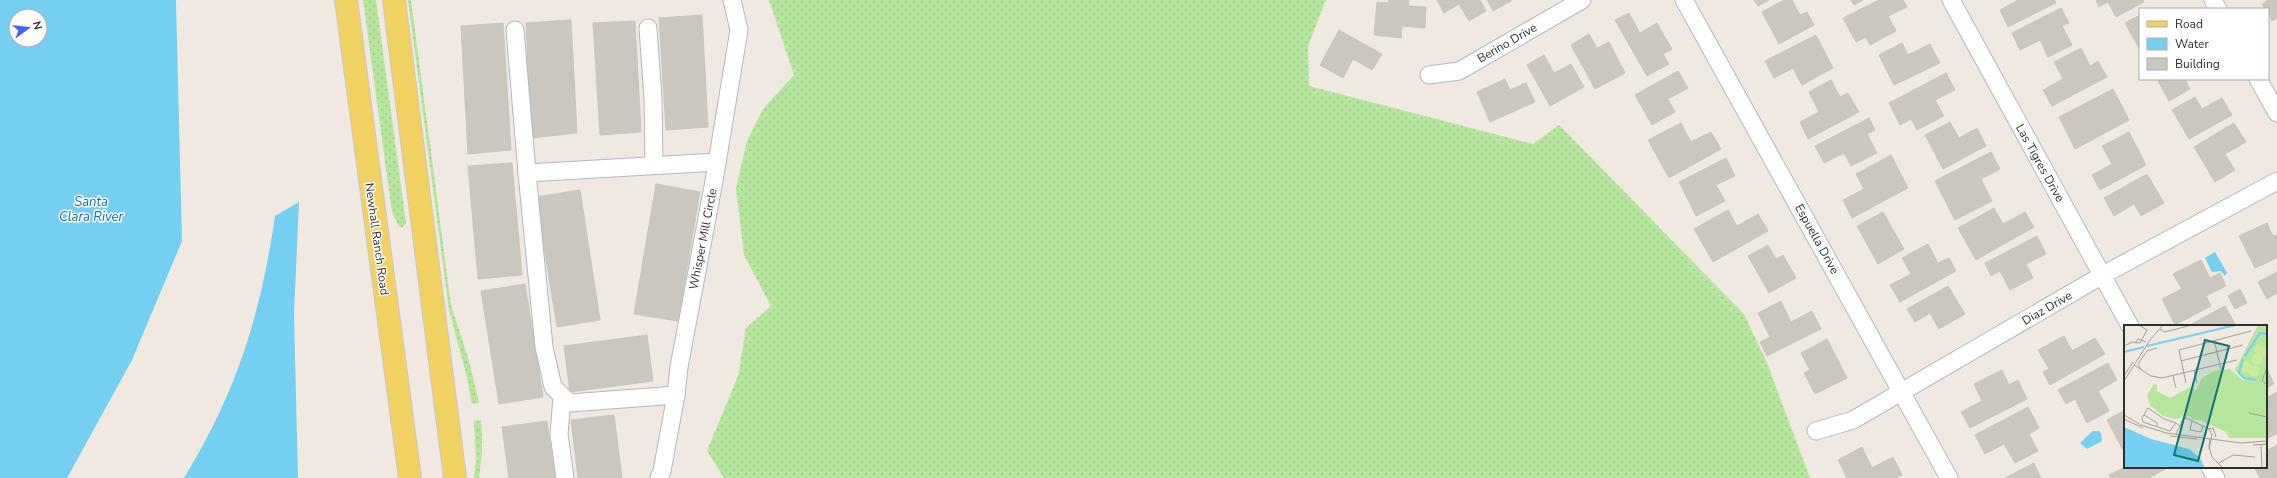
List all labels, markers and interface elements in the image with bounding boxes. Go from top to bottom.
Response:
north arrow [8,8,48,48]
legend [2139,8,2269,80]
text: Road [2175,16,2203,32]
street label: Berino Drive [1474,19,1540,67]
text: N [29,20,45,31]
text: Water [2175,36,2209,52]
text: Building [2175,56,2220,72]
street label: Las Tigres Drive [2012,121,2068,205]
street label: Newhall Ranch Road [361,182,393,296]
street label: Whisper Mill Circle [685,187,721,291]
water label: Santa Clara River [59,193,123,226]
street label: Espuella Drive [1791,201,1843,277]
street label: Diaz Drive [2019,287,2075,329]
inset map [2124,325,2267,468]

